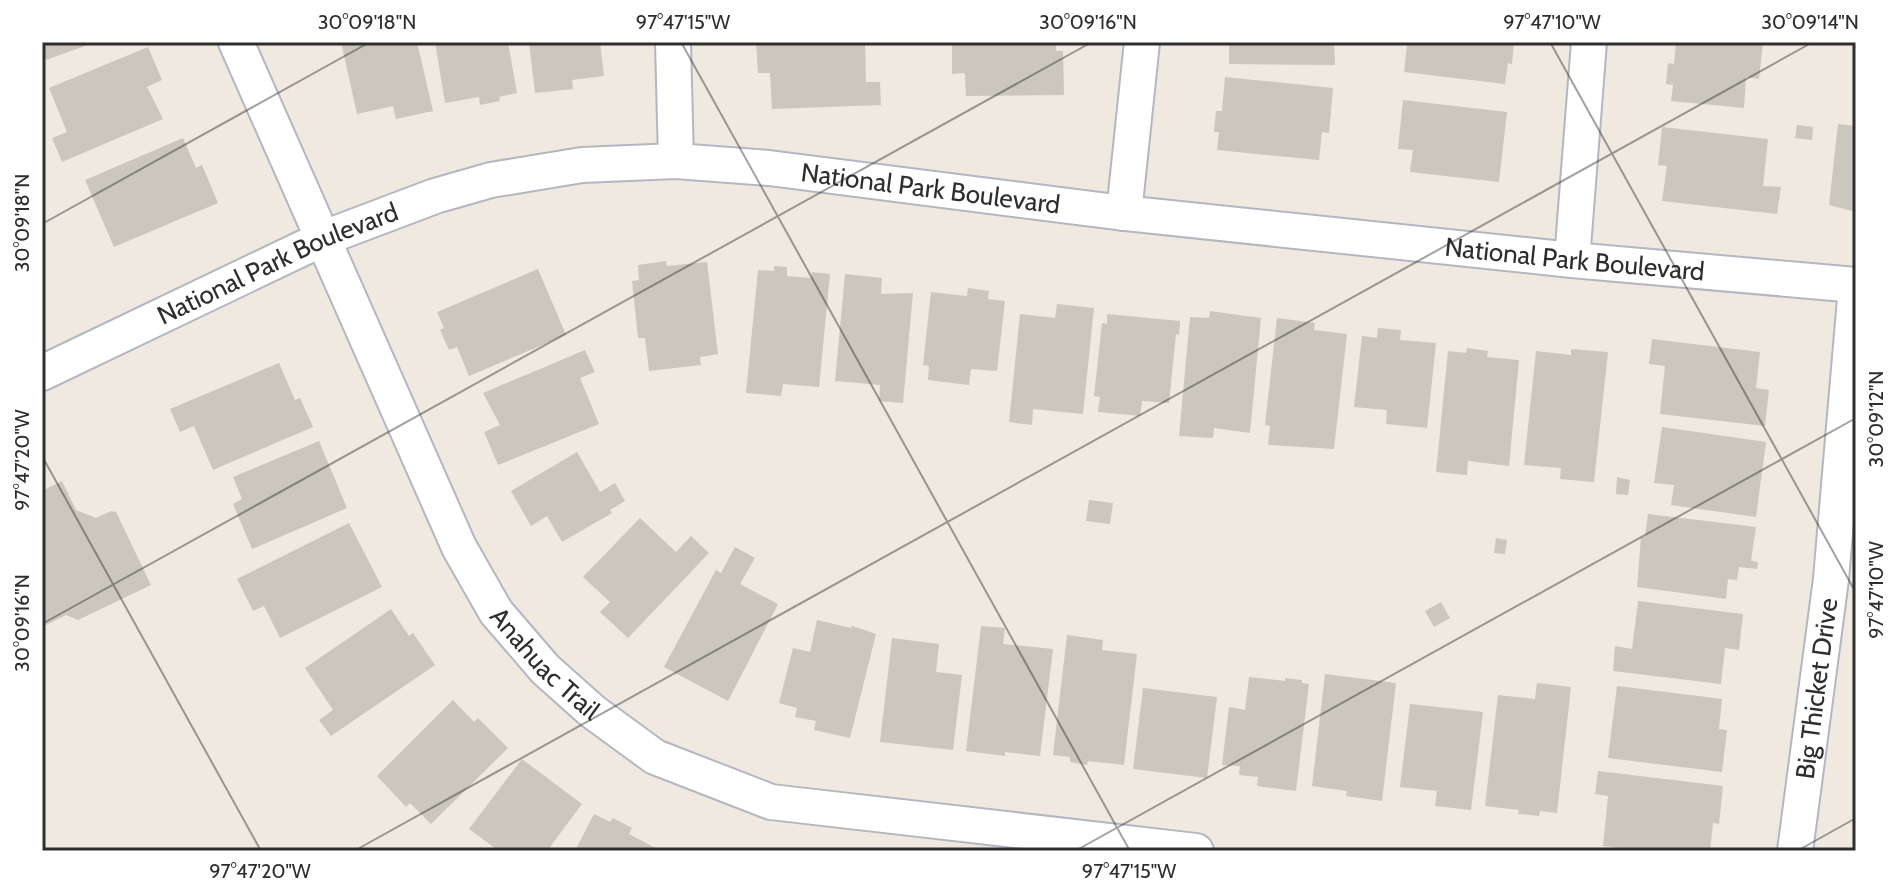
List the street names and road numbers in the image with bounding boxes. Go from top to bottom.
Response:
street label: National Park Boulevard [799,156,1062,221]
street label: National Park Boulevard [152,196,402,331]
street label: National Park Boulevard [1443,231,1706,288]
street label: Big Thicket Drive [1789,596,1844,781]
street label: Anahuac Trail [483,601,606,727]

